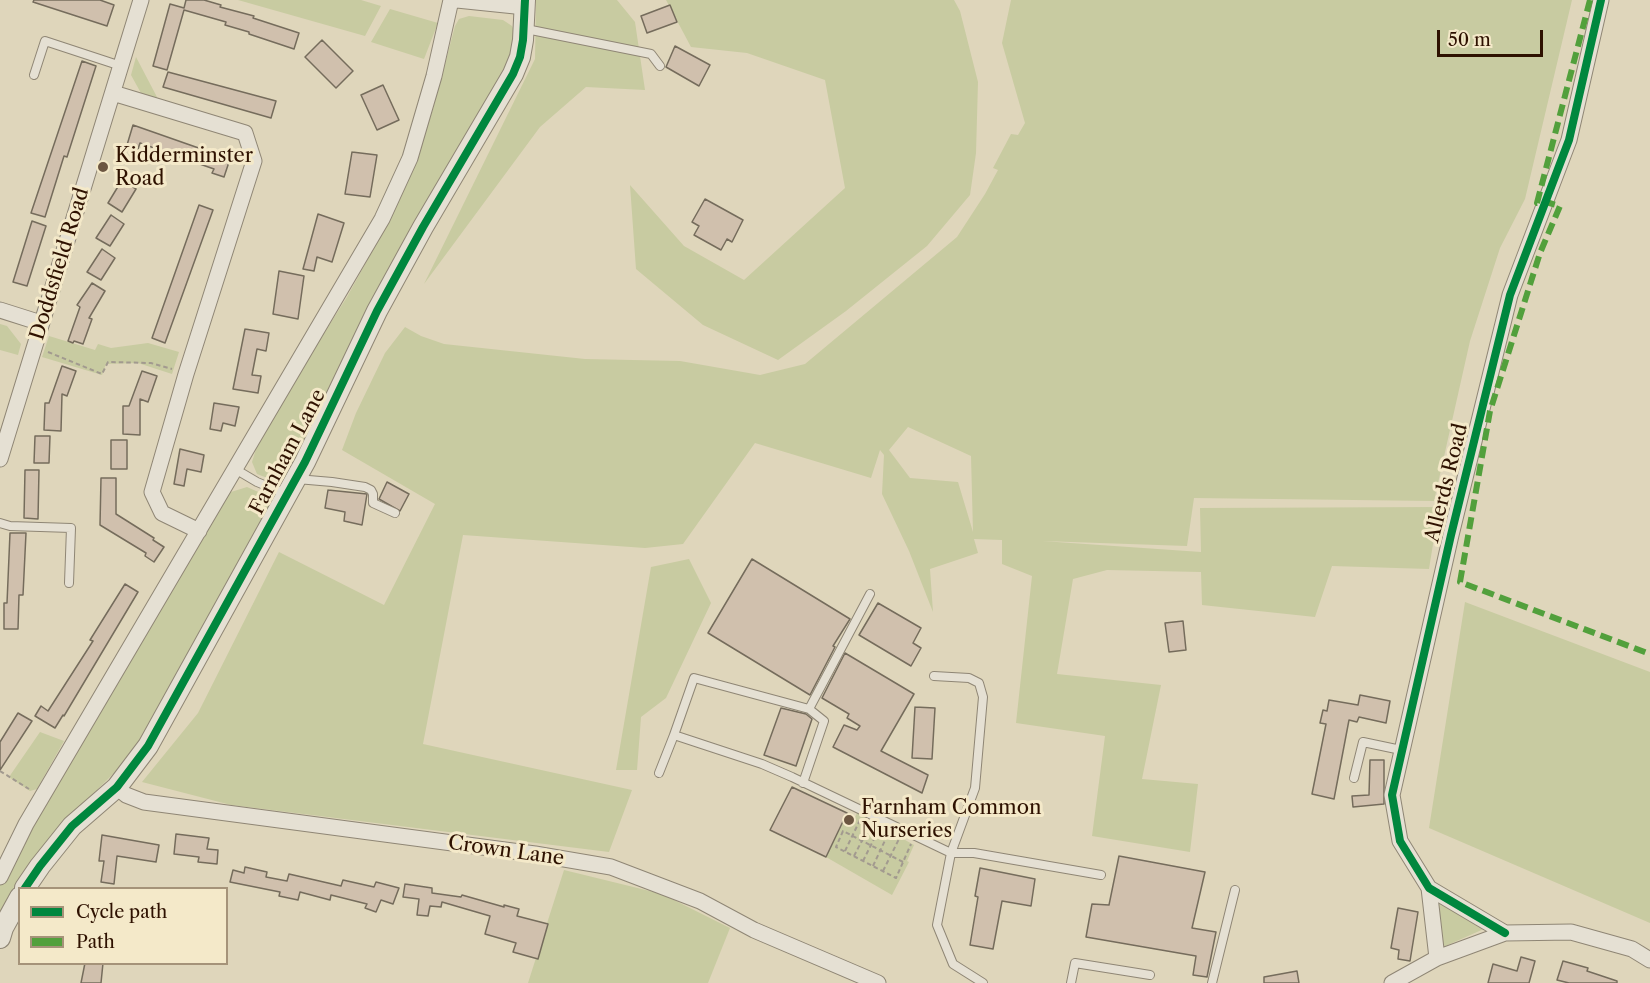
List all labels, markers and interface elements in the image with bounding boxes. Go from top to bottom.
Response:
scale bar [1440,18,1546,56]
text: 50 m [1448,29,1491,51]
place label: Kidderminster Road [115,144,253,191]
marker: Kidderminster Road [96,160,110,174]
street label: Doddsfield Road [25,185,95,343]
street label: Farnham Lane [245,385,331,519]
street label: Allerds Road [1421,421,1473,545]
place label: Farnham Common Nurseries [861,796,1041,843]
marker: Farnham Common Nurseries [842,813,856,827]
street label: Crown Lane [446,831,566,871]
legend [18,887,228,965]
text: Cycle path [76,901,167,923]
text: Path [76,931,115,953]

